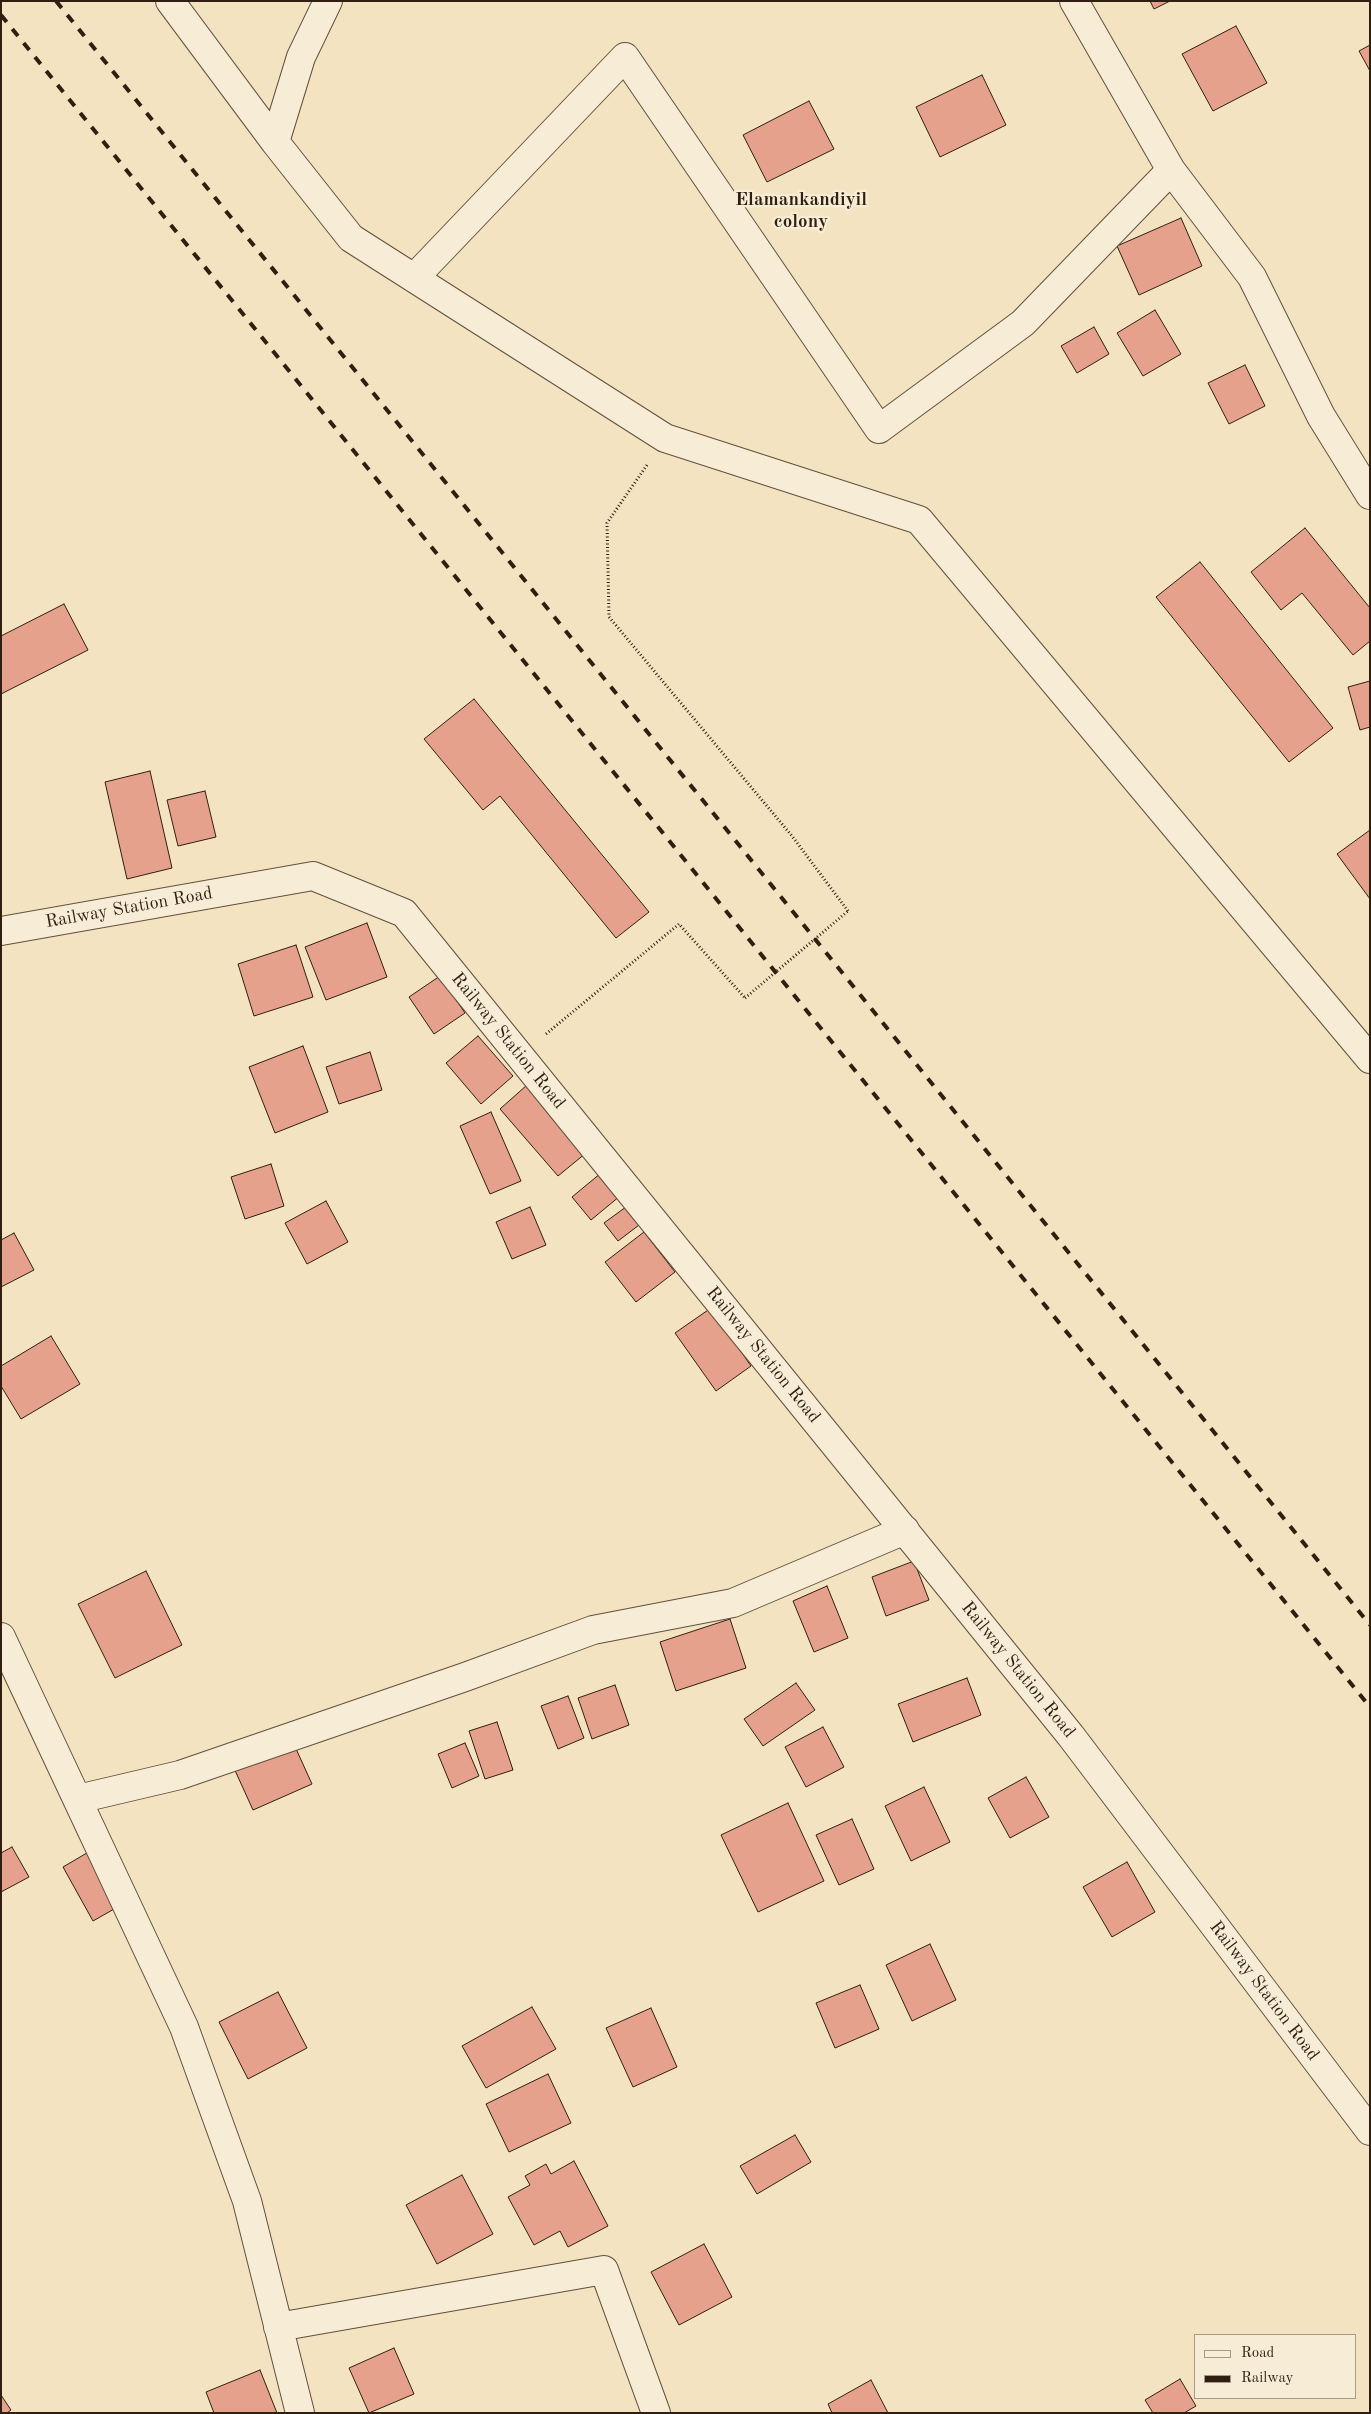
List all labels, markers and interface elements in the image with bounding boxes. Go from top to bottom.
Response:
district label: Elamankandiyil colony [735,189,867,233]
street label: Railway Station Road [44,883,214,933]
street label: Railway Station Road [446,968,570,1114]
street label: Railway Station Road [701,1282,825,1428]
street label: Railway Station Road [956,1597,1080,1743]
street label: Railway Station Road [1204,1917,1324,2065]
legend [1194,2334,1356,2399]
text: Road [1241,2346,1274,2361]
text: Railway [1241,2371,1294,2386]

